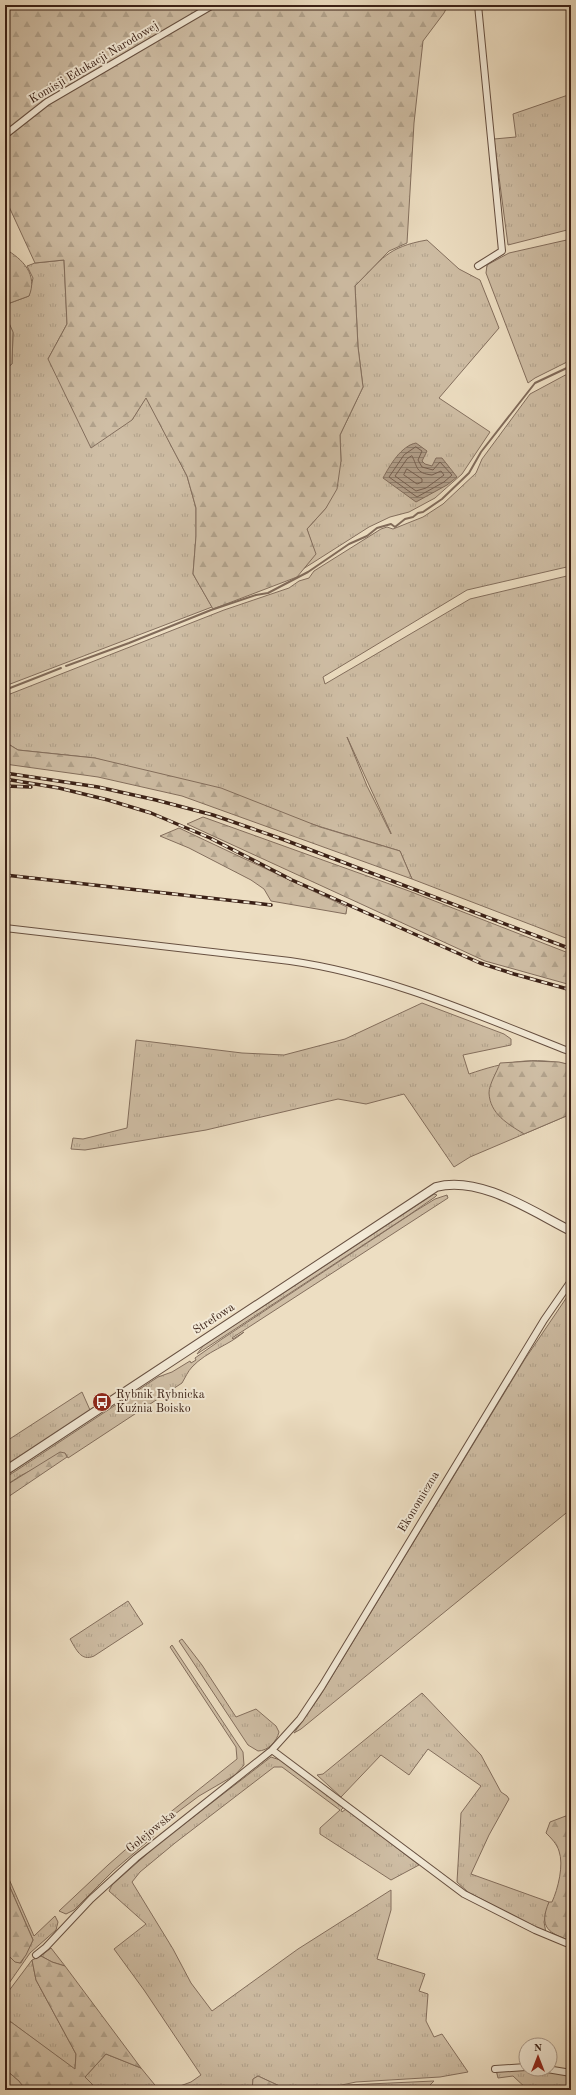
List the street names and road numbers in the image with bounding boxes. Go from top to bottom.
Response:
street label: Komisji Edukacji Narodowej [27,20,161,106]
street label: Strefowa [191,1301,237,1337]
street label: Ekonomiczna [396,1469,442,1534]
street label: Golejowska [124,1809,178,1855]

